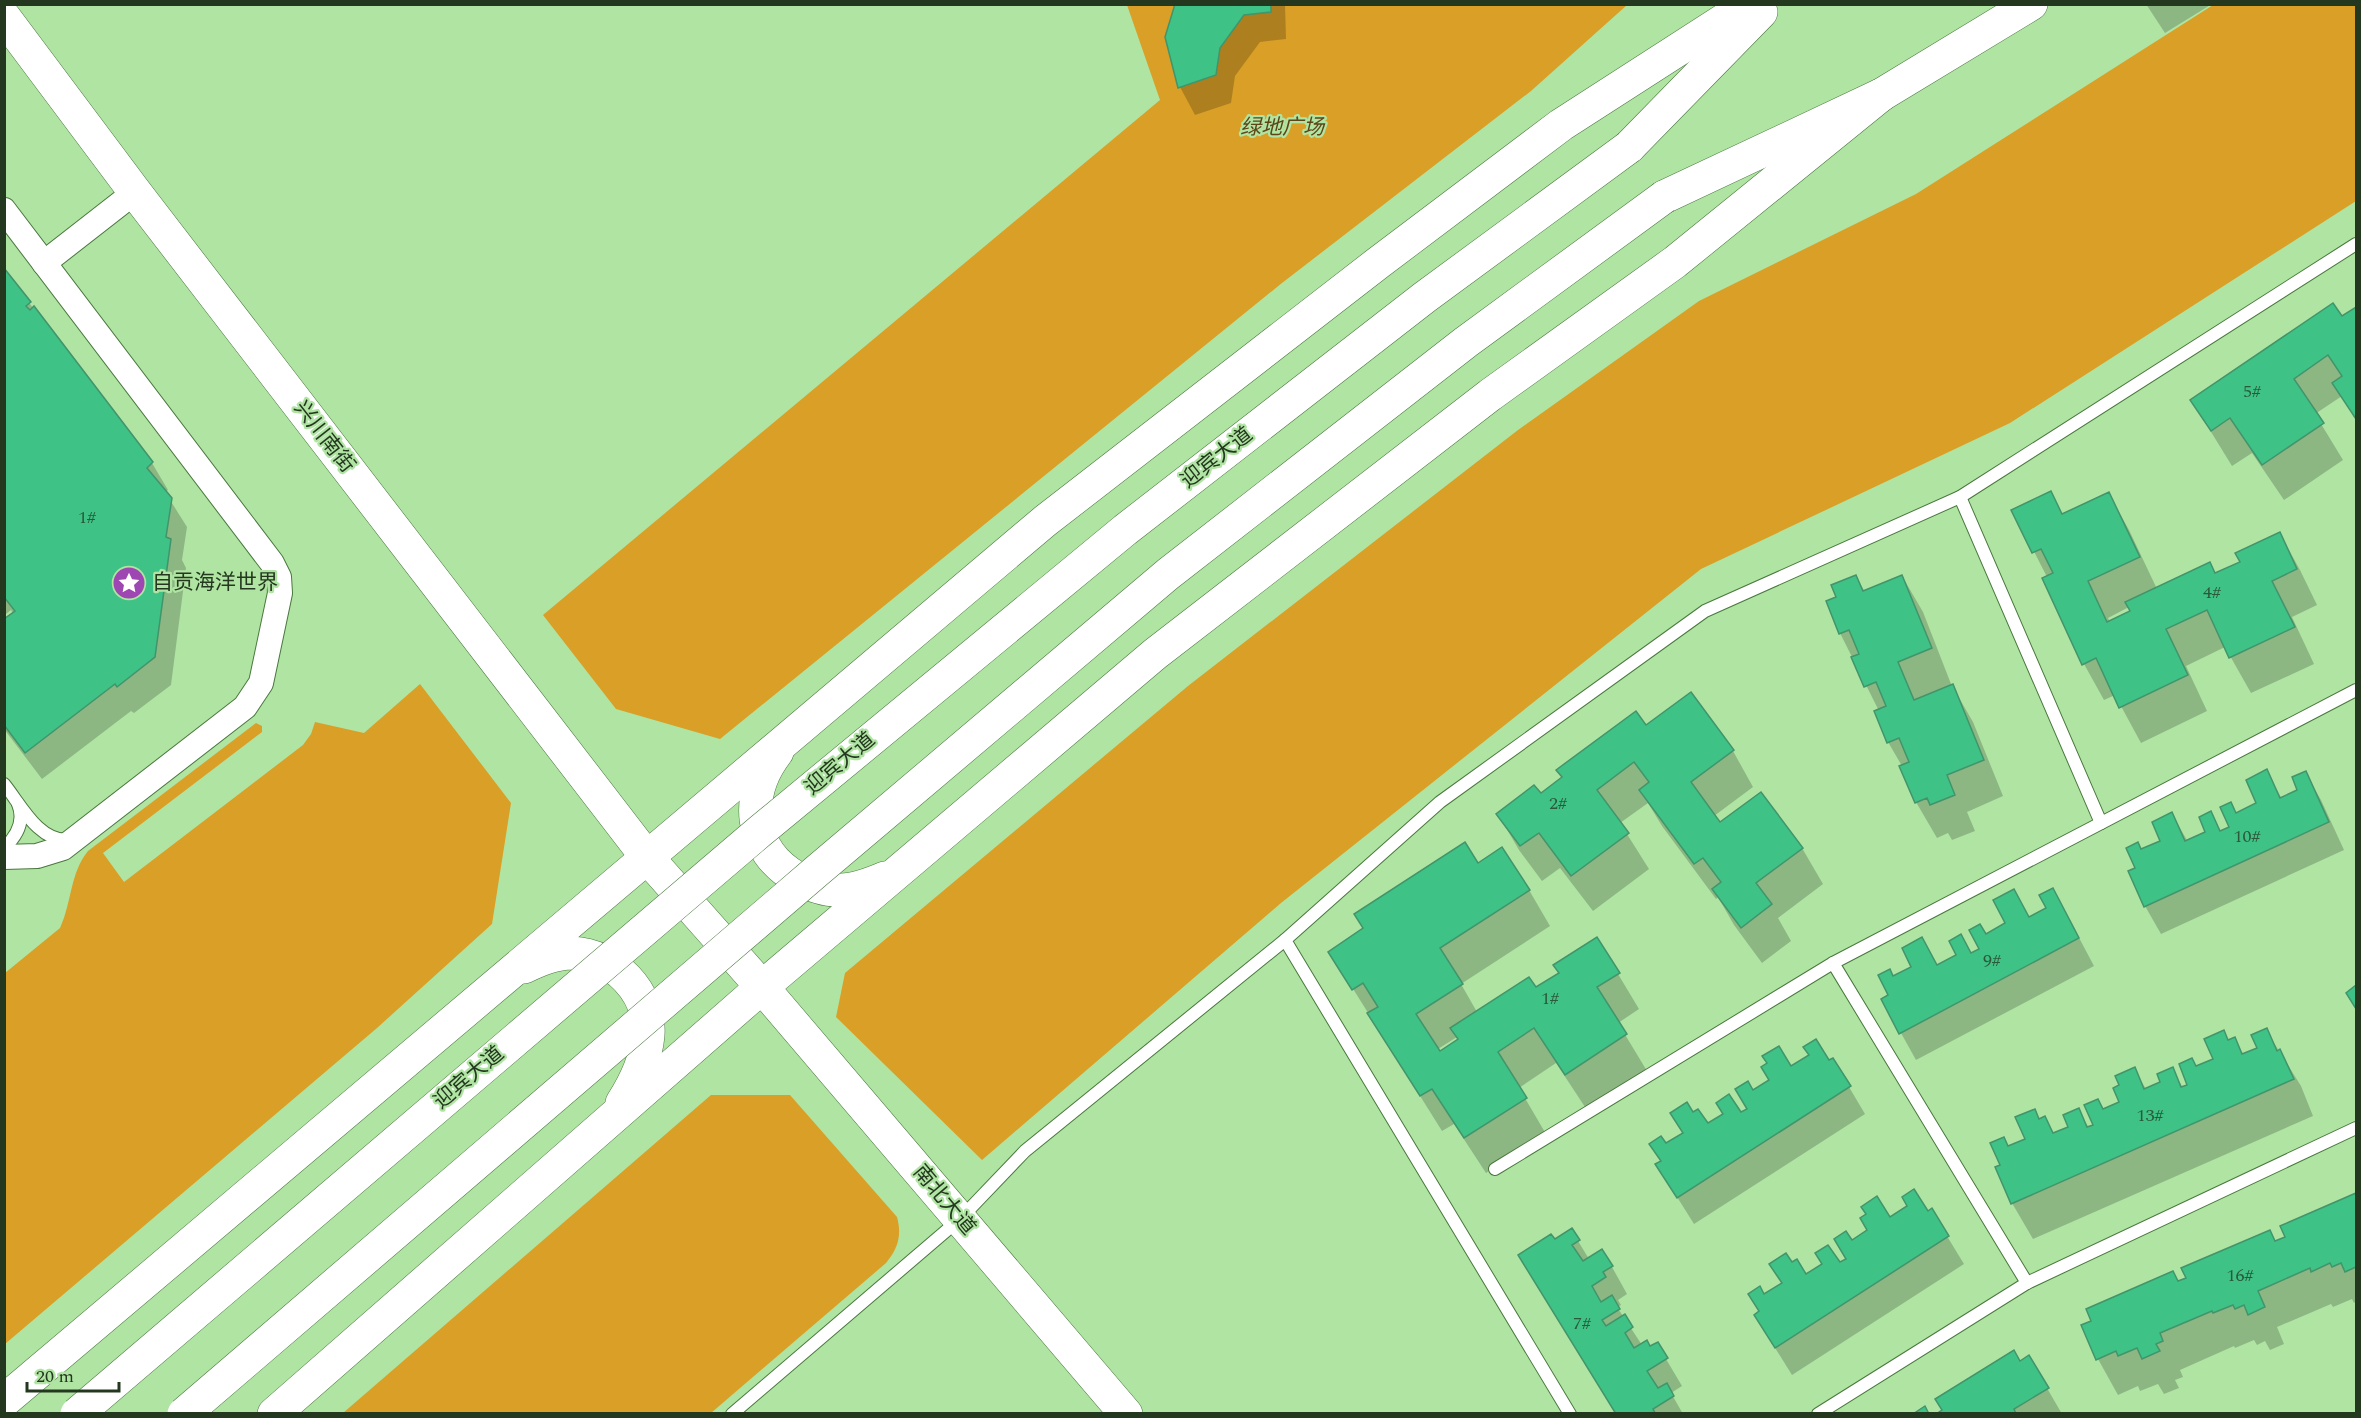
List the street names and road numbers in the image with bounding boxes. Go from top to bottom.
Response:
street label: 兴川南街 [286,394,362,480]
street label: 迎宾大道 [1174,420,1260,496]
street label: 迎宾大道 [798,725,882,803]
street label: 迎宾大道 [427,1039,511,1117]
street label: 南北大道 [905,1158,983,1242]

